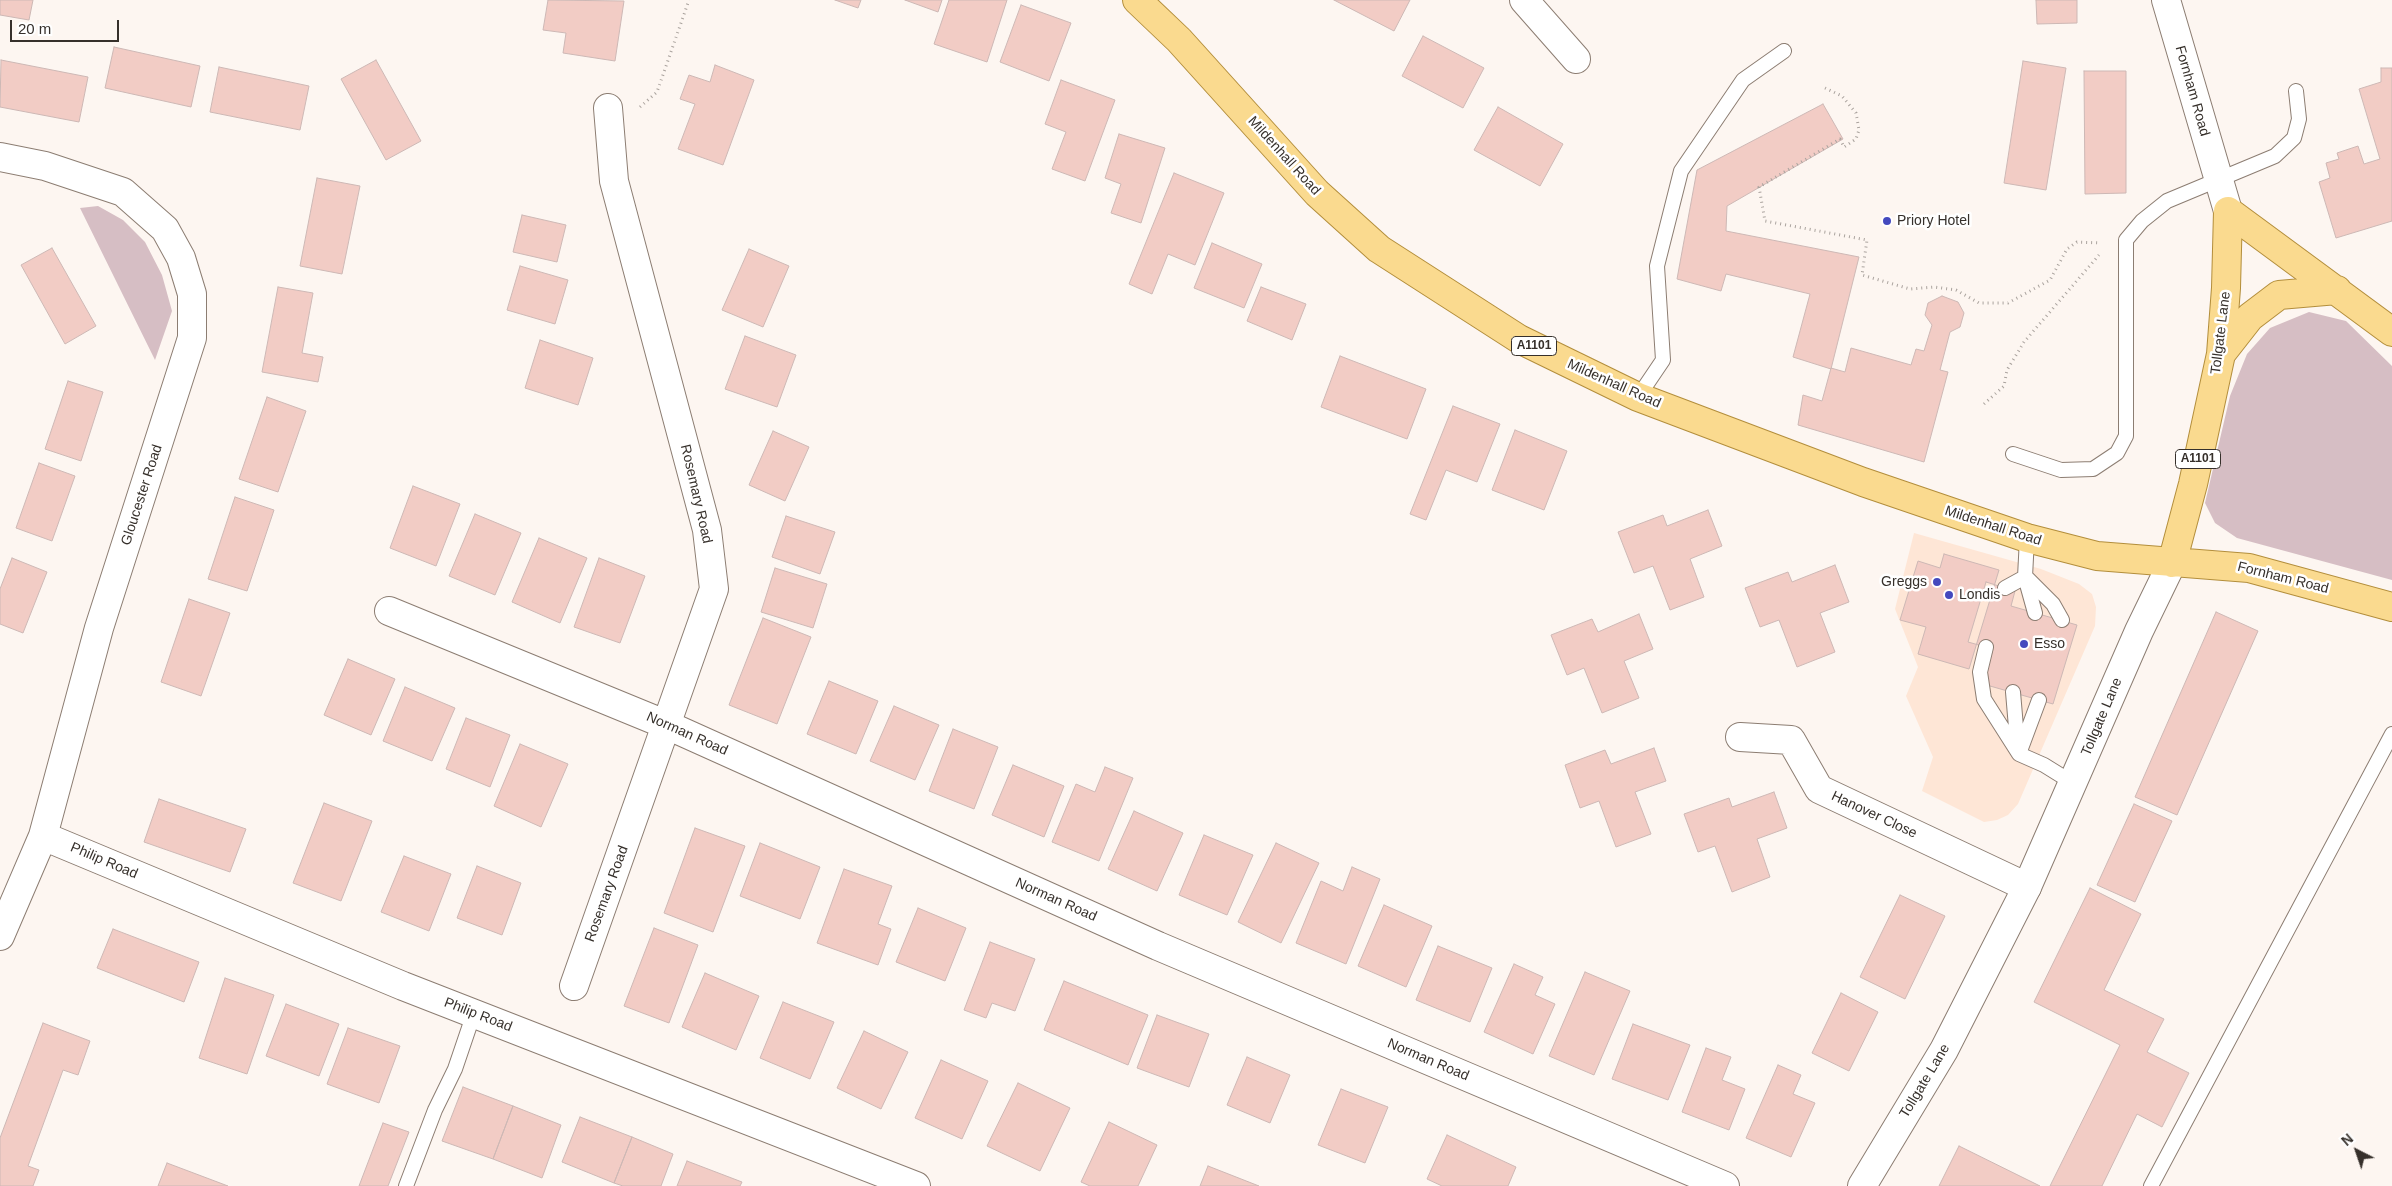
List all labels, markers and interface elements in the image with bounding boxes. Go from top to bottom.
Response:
scale bar [12,10,121,42]
text: 20 m [18,20,51,37]
street label: Fornham Road [2171,44,2213,138]
street label: Mildenhall Road [1244,113,1324,199]
place label: Priory Hotel [1897,213,1970,229]
marker: Priory Hotel [1881,215,1893,227]
street label: Tollgate Lane [2208,291,2234,375]
road number: A1101 [1512,336,1556,356]
street label: Mildenhall Road [1565,356,1663,412]
street label: Gloucester Road [118,442,166,548]
street label: Rosemary Road [676,443,716,545]
road number: A1101 [2176,449,2220,468]
street label: Mildenhall Road [1943,502,2043,550]
street label: Fornham Road [2236,559,2330,597]
place label: Greggs [1881,574,1927,590]
marker: Greggs [1931,576,1943,588]
place label: Londis [1959,587,2000,603]
marker: Londis [1943,589,1955,601]
place label: Esso [2034,636,2065,652]
marker: Esso [2018,638,2030,650]
street label: Tollgate Lane [2078,675,2126,759]
street label: Norman Road [644,709,730,759]
street label: Hanover Close [1828,788,1920,842]
street label: Philip Road [68,839,140,883]
street label: Rosemary Road [582,844,632,944]
street label: Norman Road [1013,875,1099,925]
street label: Philip Road [442,994,514,1036]
street label: Norman Road [1385,1035,1471,1085]
street label: Tollgate Lane [1896,1041,1954,1121]
north arrow [2332,1126,2382,1176]
text: N [2338,1130,2356,1149]

